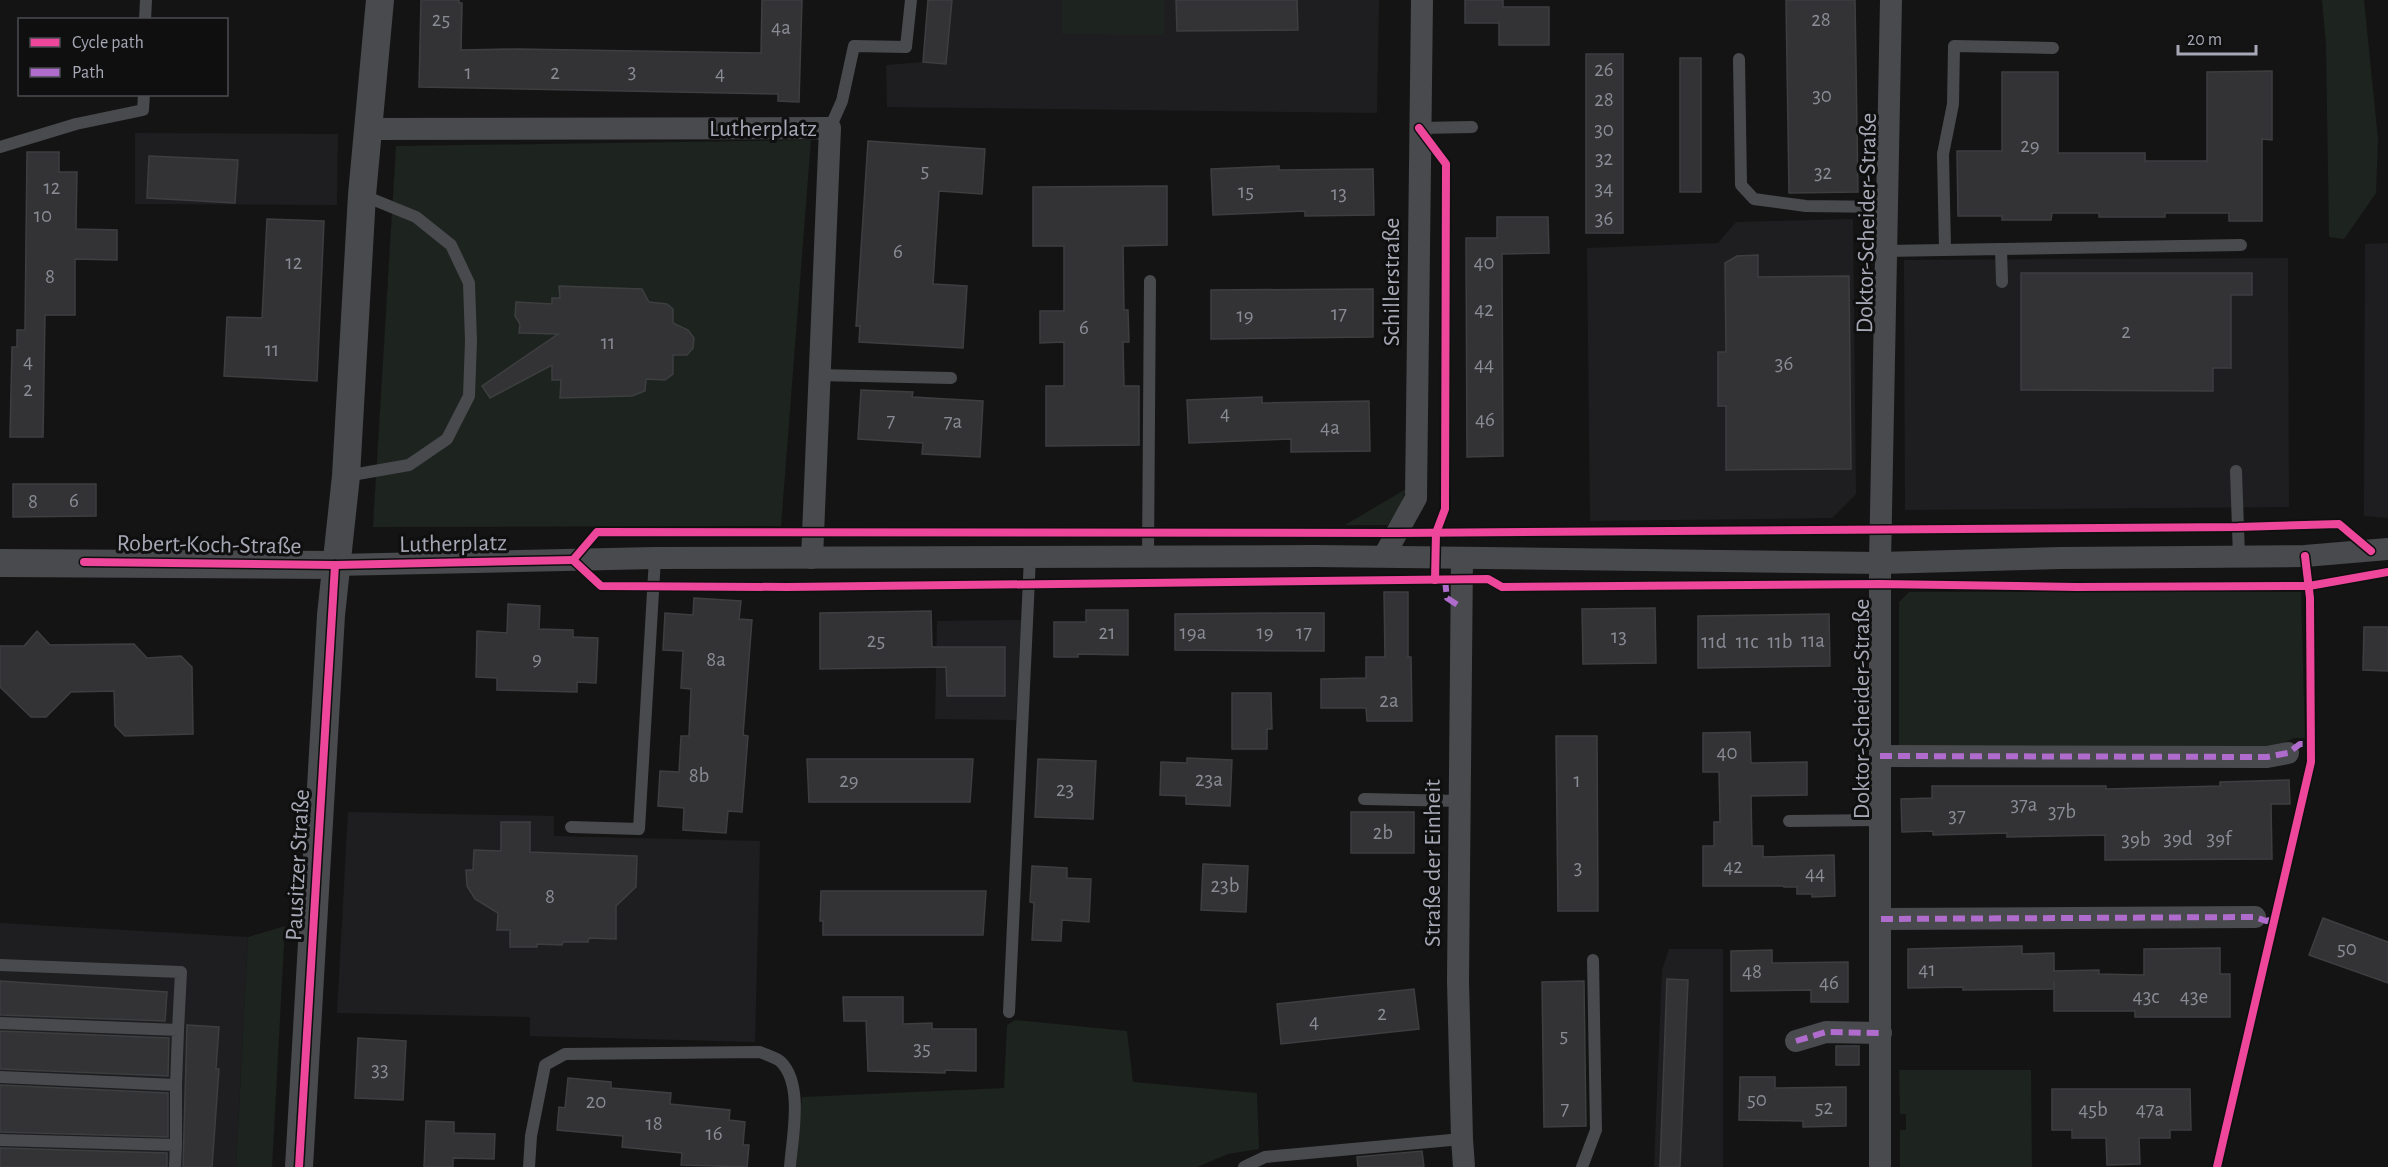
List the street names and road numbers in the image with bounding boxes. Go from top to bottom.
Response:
street label: Doktor-Scheider-Straße [1853,113,1881,334]
street label: Lutherplatz [709,117,817,141]
street label: Schillerstraße [1380,218,1404,346]
street label: Robert-Koch-Straße [116,531,302,559]
street label: Lutherplatz [399,531,507,557]
street label: Doktor-Scheider-Straße [1850,599,1874,819]
street label: Straße der Einheit [1421,779,1445,947]
street label: Pausitzer Straße [282,789,314,941]

